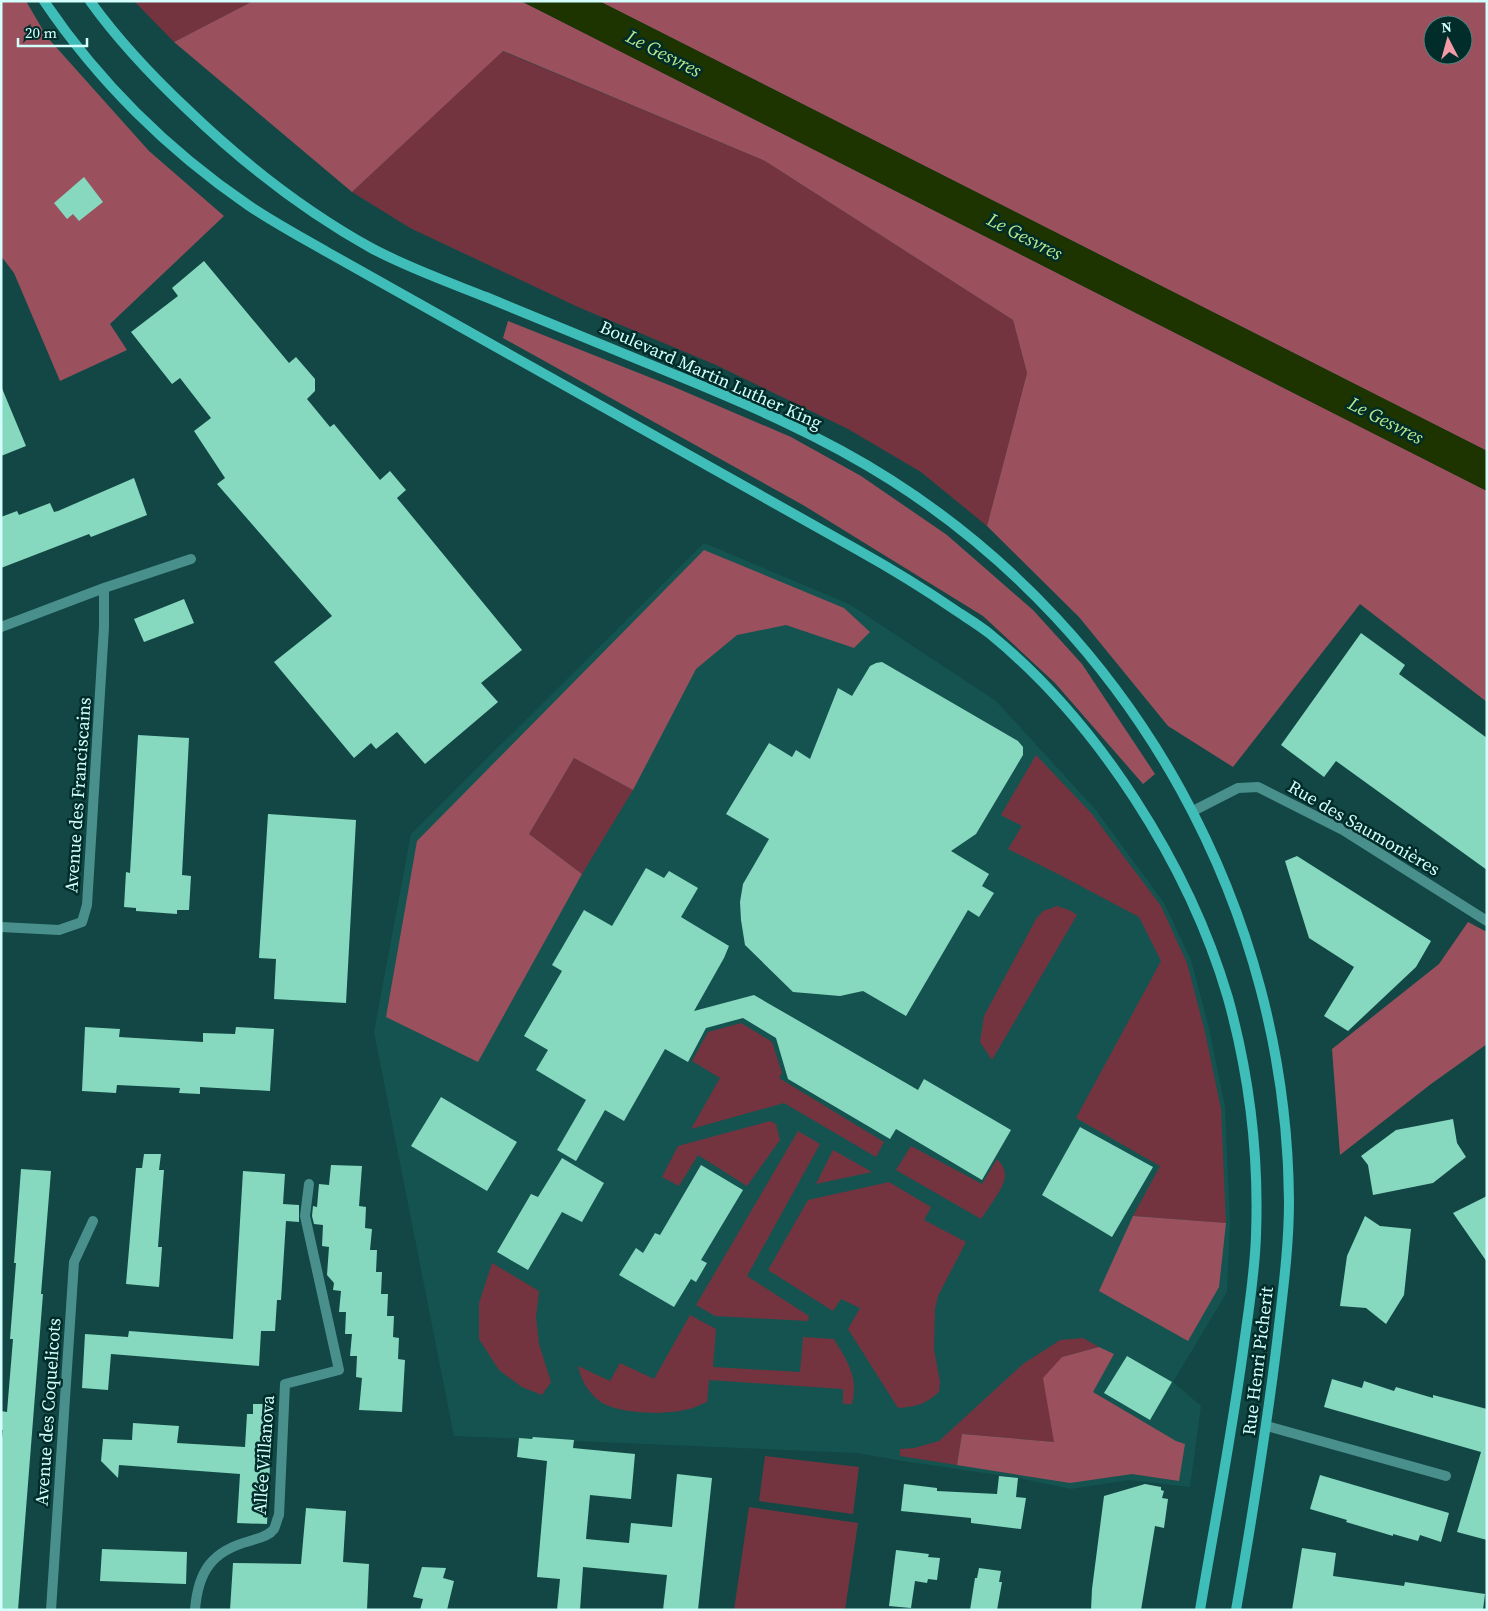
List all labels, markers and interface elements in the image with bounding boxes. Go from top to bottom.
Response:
scale bar [18,15,86,47]
north arrow [1423,15,1473,65]
text: N [1441,17,1453,38]
text: 20 m [25,22,57,43]
water label: Le Gesvres [621,23,706,83]
water label: Le Gesvres [982,206,1067,266]
street label: Boulevard Martin Luther King [596,314,826,435]
water label: Le Gesvres [1343,390,1428,450]
street label: Avenue des Franciscains [58,696,97,894]
street label: Rue des Saumonières [1284,774,1445,881]
street label: Rue Henri Picherit [1236,1285,1279,1437]
street label: Avenue des Coquelicots [28,1317,67,1507]
street label: Allée Villanova [247,1393,280,1516]

